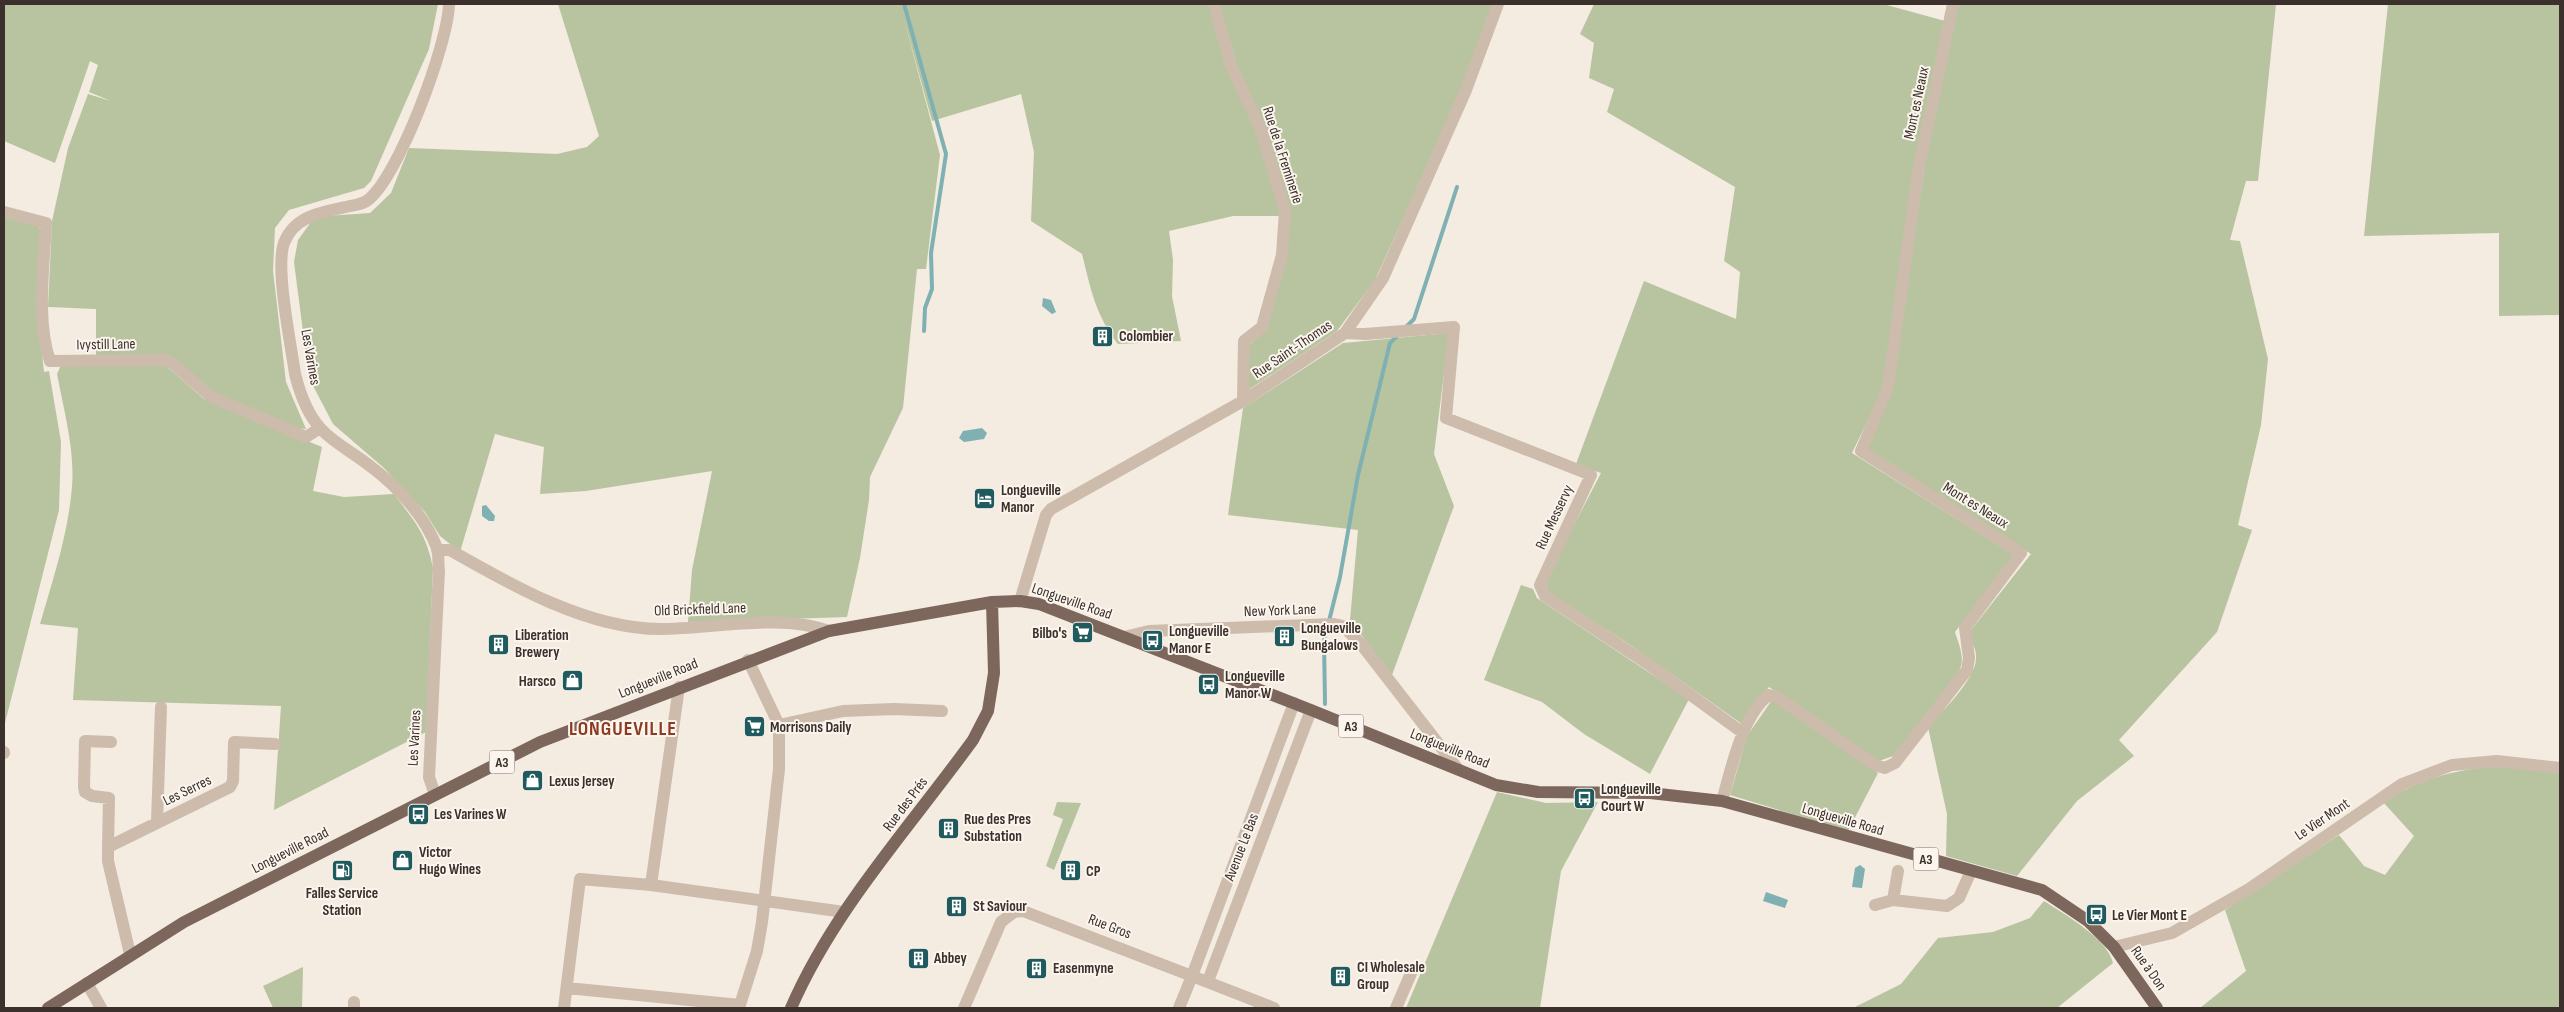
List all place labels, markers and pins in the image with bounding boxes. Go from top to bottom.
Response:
building icon: Colombier [1091,324,1115,348]
place label: Colombier [1119,327,1174,346]
place label: Longueville Manor [1001,481,1061,517]
hotel icon: Longueville Manor [973,487,997,511]
place label: Longueville Bungalows [1301,619,1361,655]
supermarket icon: Bilbo's [1071,621,1095,645]
place label: Longueville Manor E [1169,622,1229,658]
place label: Bilbo's [1032,624,1067,643]
building icon: Longueville Bungalows [1273,625,1297,649]
place label: Liberation Brewery [515,626,569,662]
bus stop icon: Longueville Manor E [1141,628,1165,652]
building icon: Liberation Brewery [487,632,511,656]
place label: Longueville Manor W [1225,667,1285,703]
shop icon: Harsco [560,669,584,693]
place label: Harsco [519,672,556,691]
bus stop icon: Longueville Manor W [1197,673,1221,697]
supermarket icon: Morrisons Daily [742,715,766,739]
place label: Morrisons Daily [770,718,852,737]
shop icon: Lexus Jersey [521,769,545,793]
place label: Lexus Jersey [549,772,615,791]
place label: Longueville Court W [1601,780,1661,816]
bus stop icon: Longueville Court W [1573,786,1597,810]
bus stop icon: Les Varines W [406,802,430,826]
place label: Les Varines W [434,805,507,824]
place label: Rue des Pres Substation [964,810,1031,846]
building icon: Rue des Pres Substation [936,816,960,840]
place label: Victor Hugo Wines [419,843,481,879]
shop icon: Victor Hugo Wines [391,849,415,873]
fuel station icon: Falles Service Station [330,858,354,882]
building icon: CP [1058,859,1082,883]
place label: CP [1086,862,1101,881]
place label: Falles Service Station [306,884,378,920]
building icon: St Saviour [945,894,969,918]
place label: St Saviour [973,897,1027,916]
bus stop icon: Le Vier Mont E [2084,903,2108,927]
place label: Le Vier Mont E [2112,906,2187,925]
building icon: Abbey [906,946,930,970]
place label: Abbey [933,949,968,968]
building icon: Easenmyne [1025,956,1049,980]
place label: CI Wholesale Group [1357,958,1425,994]
place label: Easenmyne [1053,959,1114,978]
building icon: CI Wholesale Group [1329,964,1353,988]

